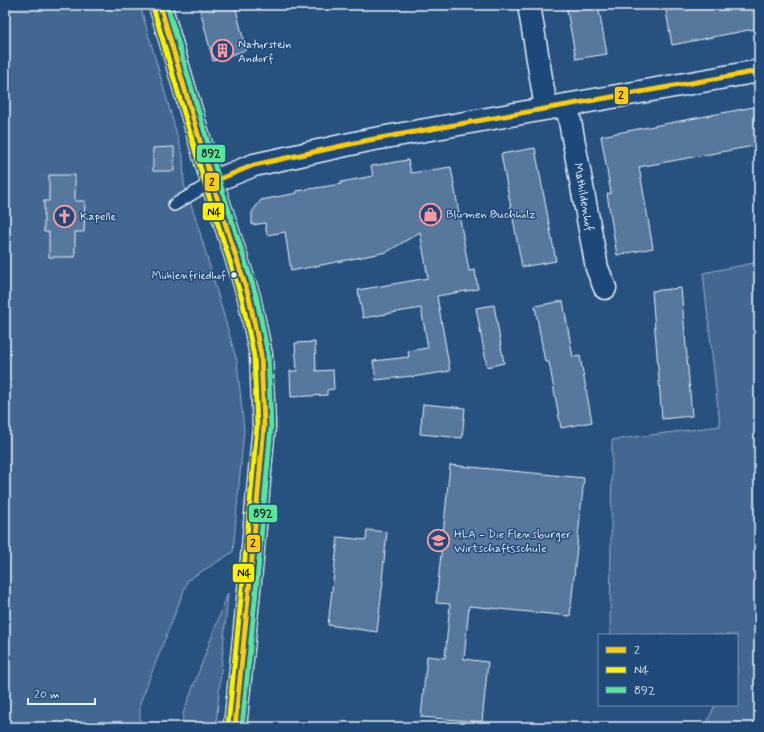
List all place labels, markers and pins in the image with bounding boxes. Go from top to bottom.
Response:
place label: Naturstein Andorf [238,37,291,67]
building icon: Naturstein Andorf [209,38,235,64]
shop icon: Blumen Buchholz [418,201,444,227]
church icon: Kapelle [51,203,77,229]
place label: Blumen Buchholz [446,207,536,223]
place label: Kapelle [80,209,117,225]
place label: Mühlenfriedhof [152,269,226,283]
marker: Mühlenfriedhof [229,270,239,280]
place label: HLA - Die Flensburger Wirtschaftsschule [454,527,571,557]
school or university icon: HLA - Die Flensburger Wirtschaftsschule [426,528,452,554]

